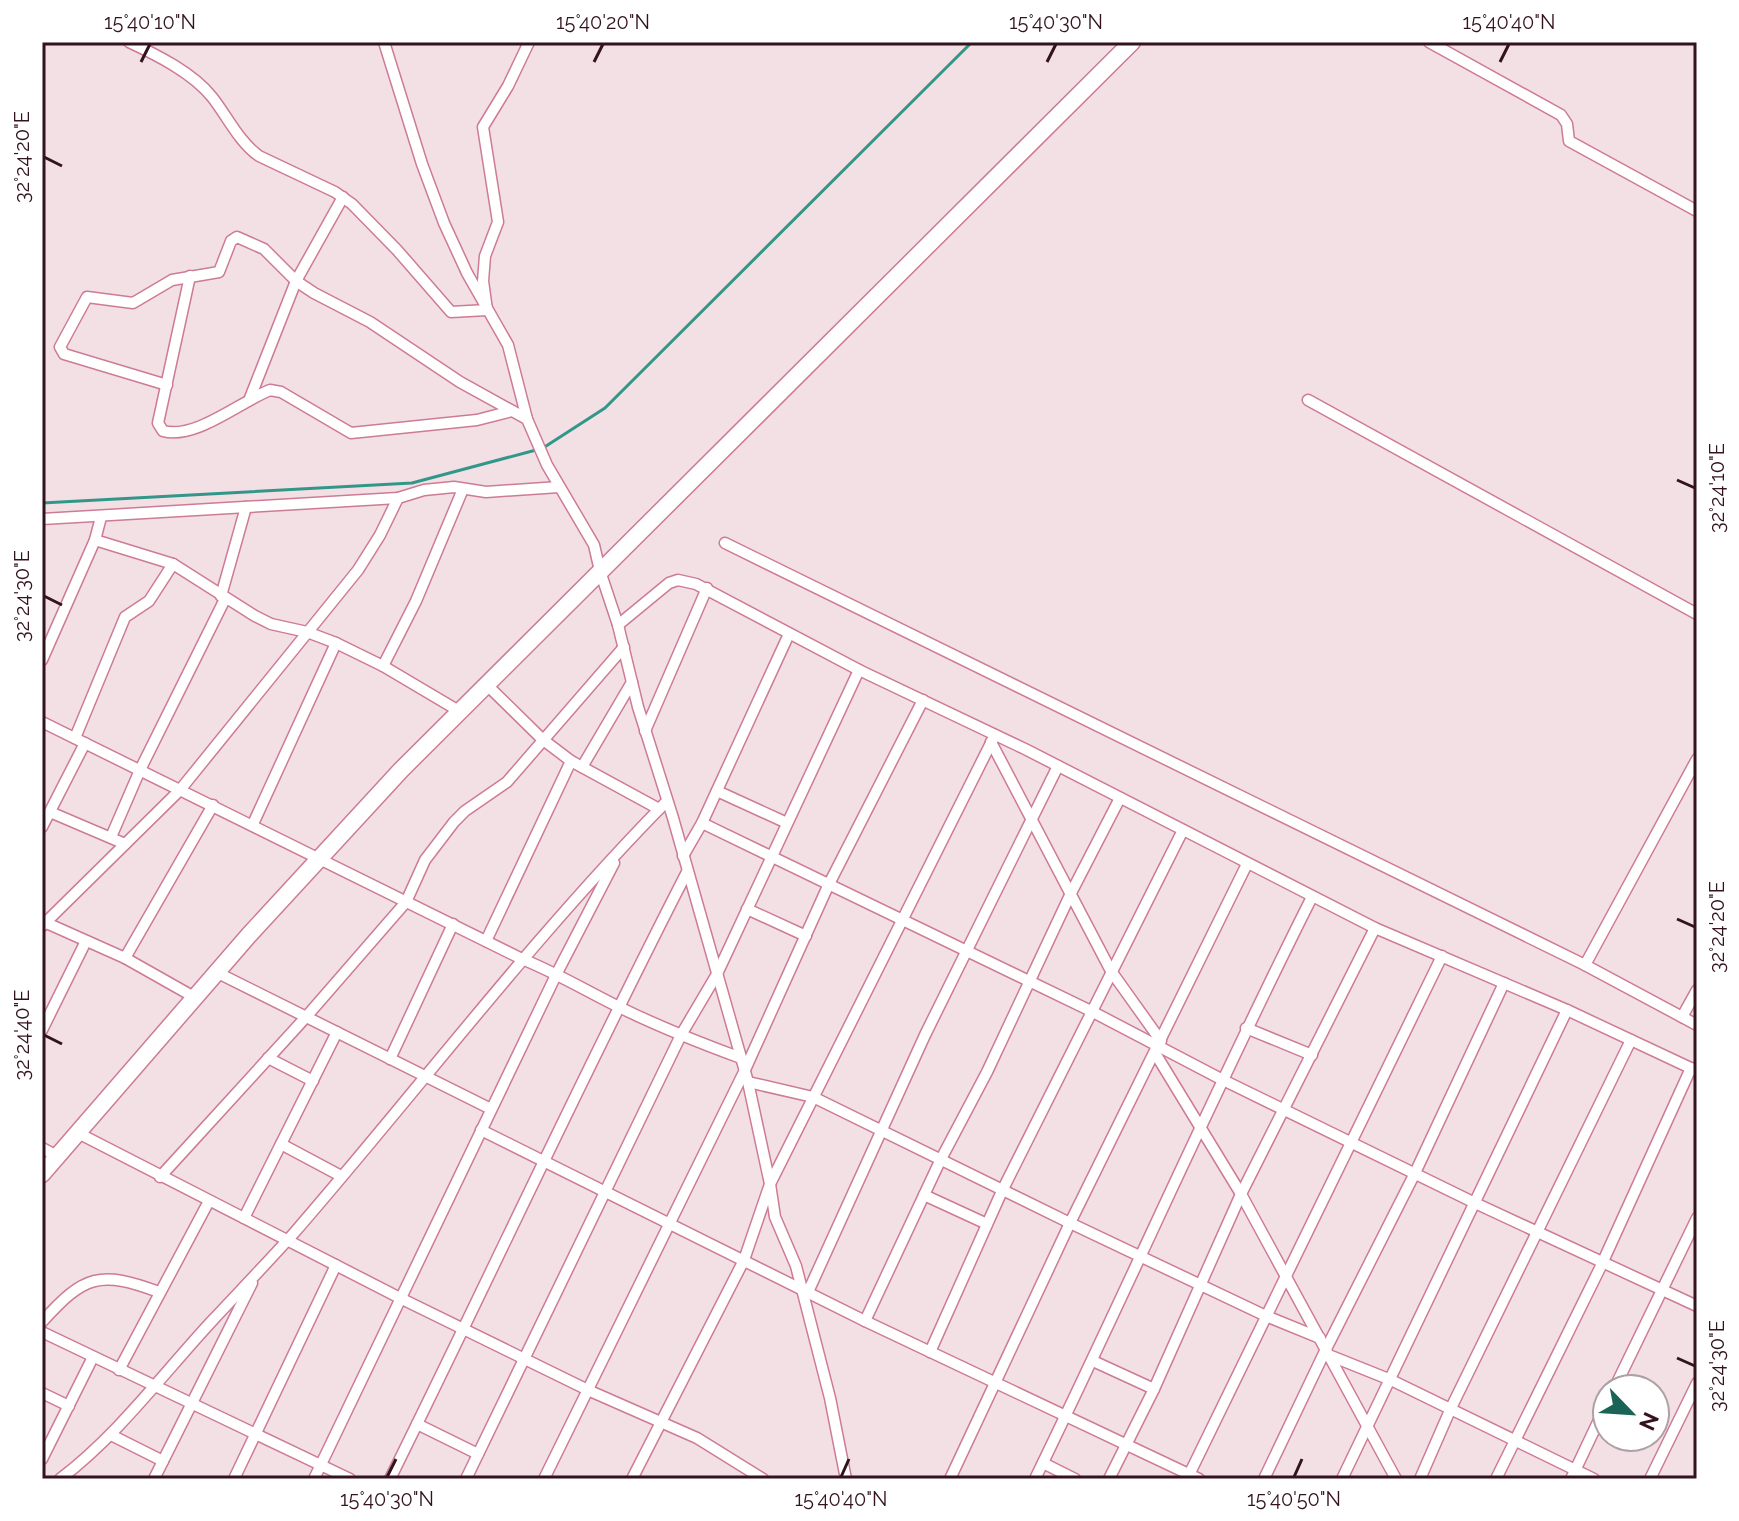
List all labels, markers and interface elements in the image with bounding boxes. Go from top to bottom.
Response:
text: 15°40'10"N [104,10,196,34]
text: 15°40'20"N [556,10,650,34]
text: 15°40'30"N [1009,10,1103,34]
text: 15°40'40"N [1463,10,1555,34]
text: 32°24'20"E [10,111,34,203]
text: 32°24'10"E [1705,443,1729,533]
text: 32°24'30"E [10,550,34,642]
text: 32°24'20"E [1705,881,1729,973]
text: 32°24'40"E [10,990,34,1080]
text: 32°24'30"E [1705,1320,1729,1412]
north arrow [1591,1373,1671,1453]
text: N [1634,1408,1664,1435]
text: 15°40'30"N [340,1487,434,1511]
text: 15°40'40"N [795,1487,887,1511]
text: 15°40'50"N [1247,1487,1341,1511]

